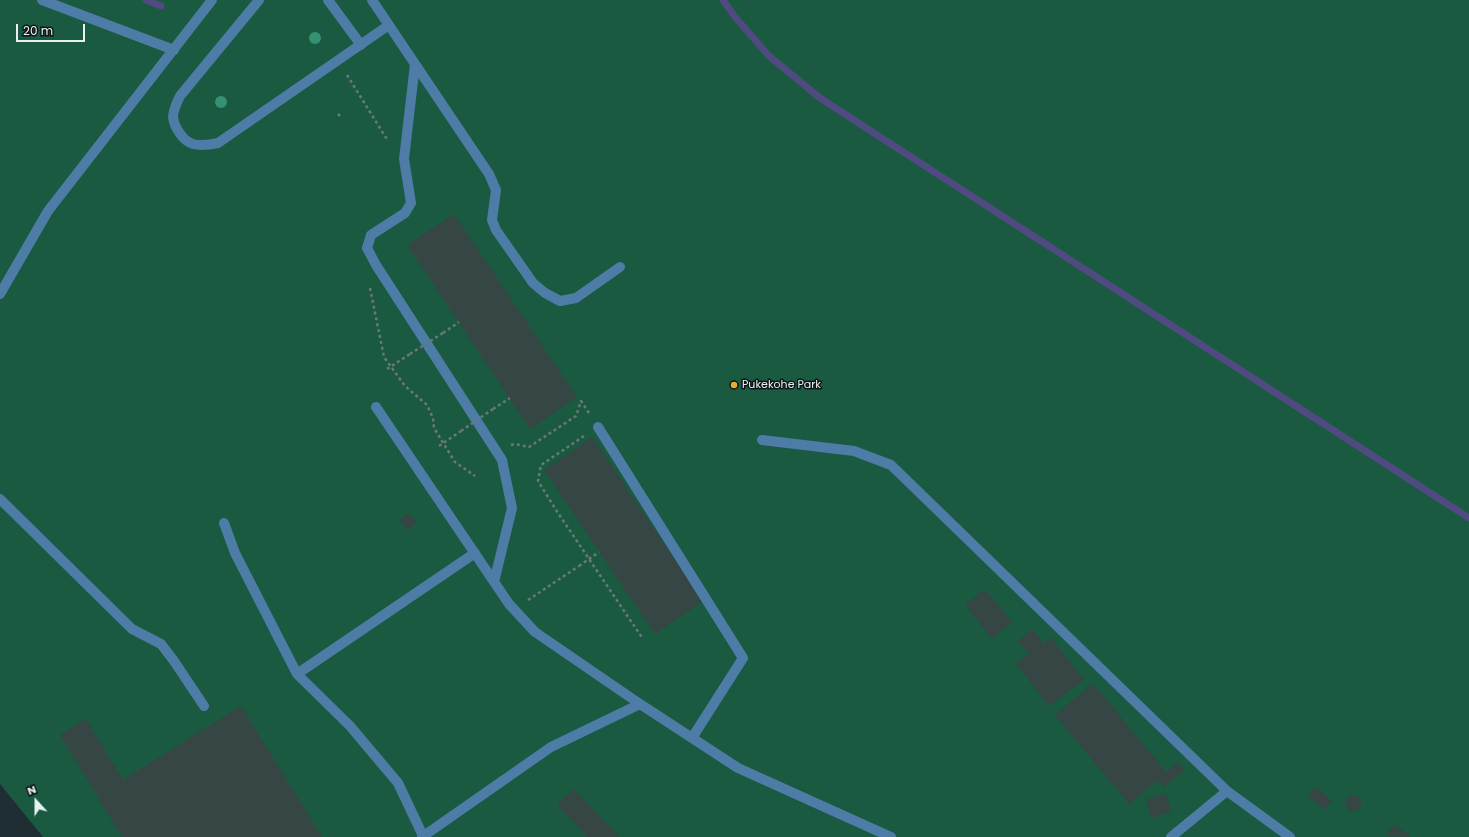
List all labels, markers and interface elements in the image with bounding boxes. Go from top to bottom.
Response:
scale bar [18,16,87,42]
text: 20 m [23,22,53,39]
place label: Pukekohe Park [742,378,821,392]
marker: Pukekohe Park [729,380,739,390]
north arrow [16,781,56,821]
text: N [25,781,38,799]

